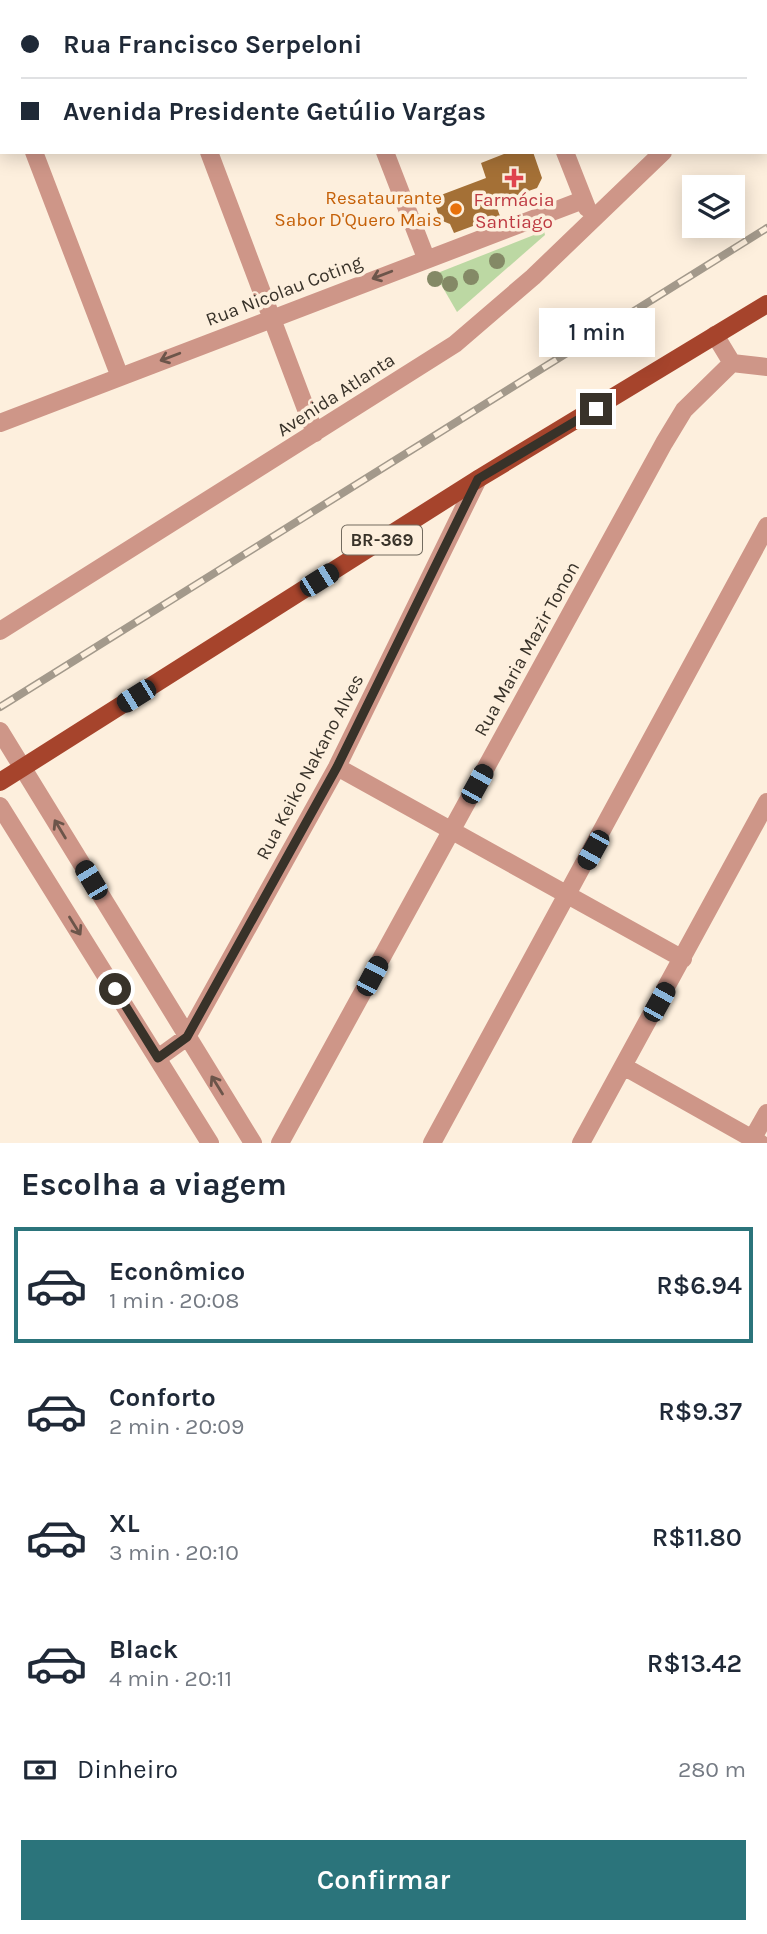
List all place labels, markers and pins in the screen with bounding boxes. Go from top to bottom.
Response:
marker: Farmácia Santiago [506,170,522,186]
place label: Resataurante Sabor D'Quero Mais [274,187,442,231]
place label: Farmácia Santiago [474,189,555,233]
marker: Resataurante Sabor D'Quero Mais [448,201,464,217]

